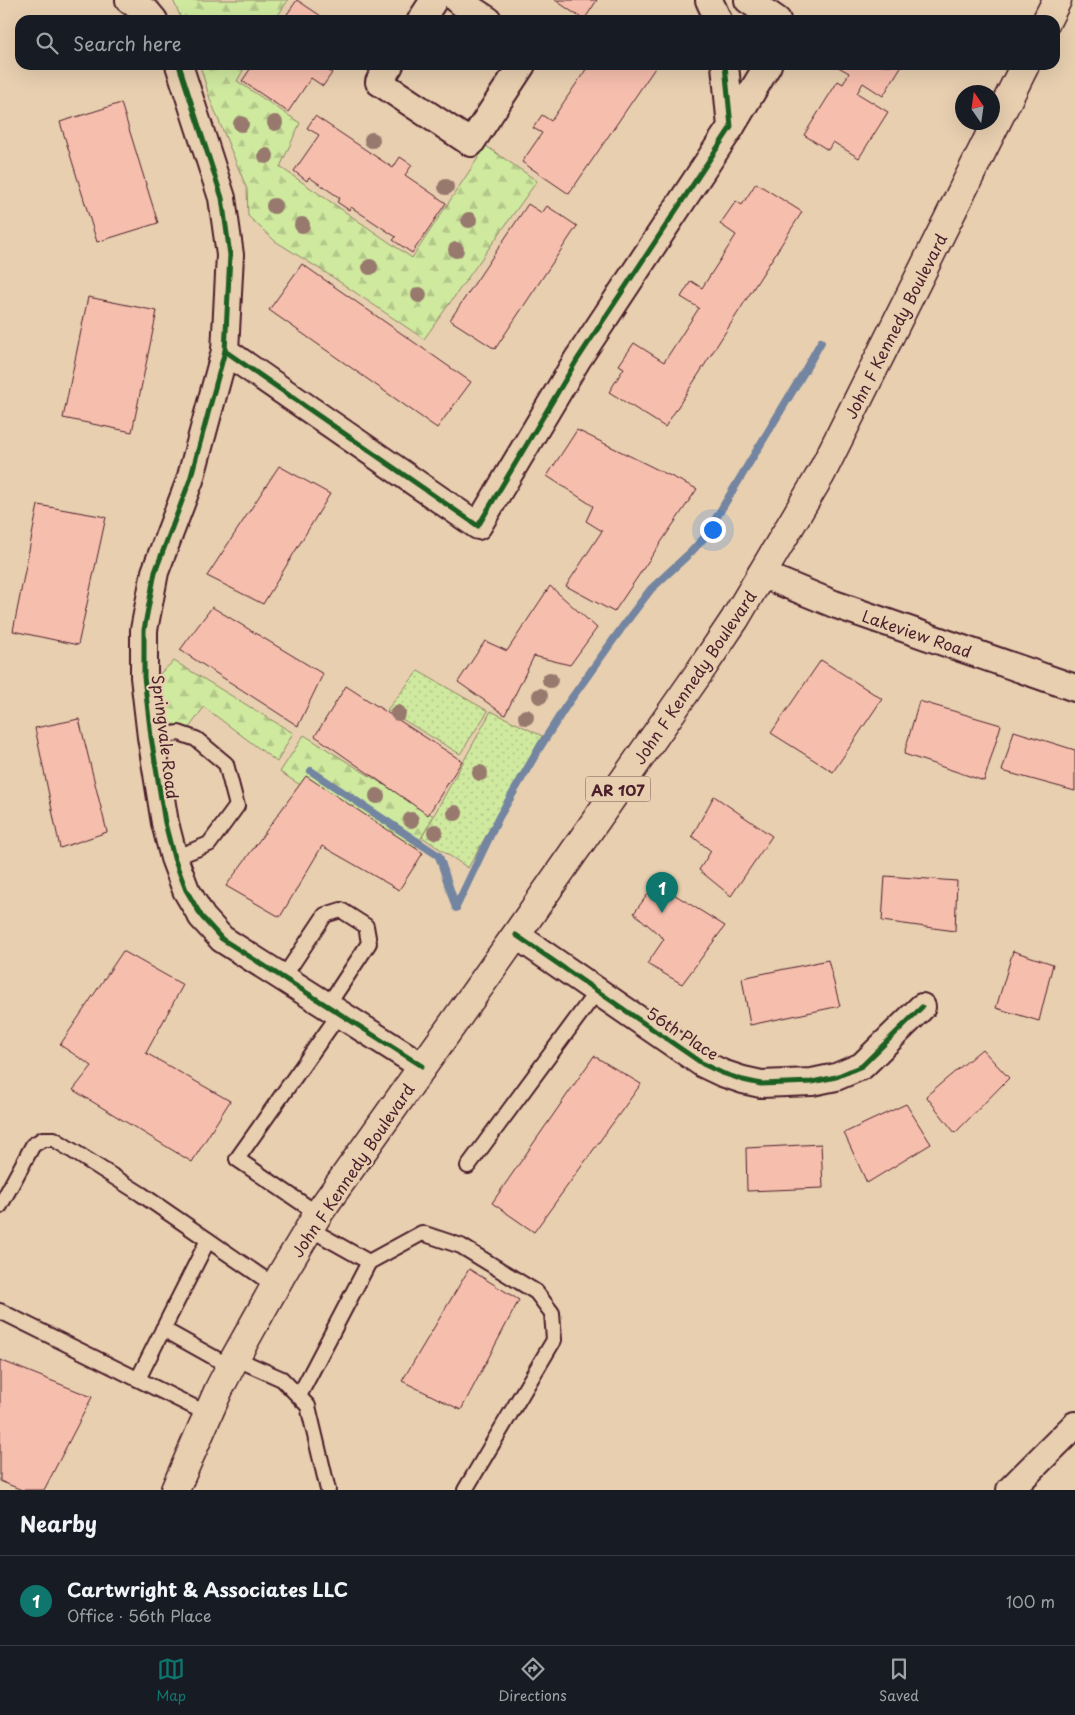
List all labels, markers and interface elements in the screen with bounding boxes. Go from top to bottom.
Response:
search box [15,15,1060,70]
icon: search [33,29,61,57]
text: Search here [73,29,182,57]
north arrow [955,85,1000,130]
street label: John F Kennedy Boulevard [838,229,952,423]
your location [700,517,726,543]
street label: John F Kennedy Boulevard [627,585,761,769]
street label: Lakeview Road [859,603,975,663]
street label: Springvale Road [146,674,186,800]
road number: AR 107 [586,776,650,802]
pin: 1 [646,872,678,913]
street label: 56th Place [642,1001,724,1065]
street label: John F Kennedy Boulevard [285,1078,419,1262]
text: Nearby [20,1507,97,1539]
text: Cartwright & Associates LLC [67,1575,348,1603]
text: 1 [32,1589,40,1613]
text: 100 m [1006,1589,1055,1613]
text: Office · 56th Place [67,1603,212,1627]
tab: Map [156,1655,186,1706]
tab: Directions [499,1655,567,1706]
tab: Saved [879,1655,919,1706]

